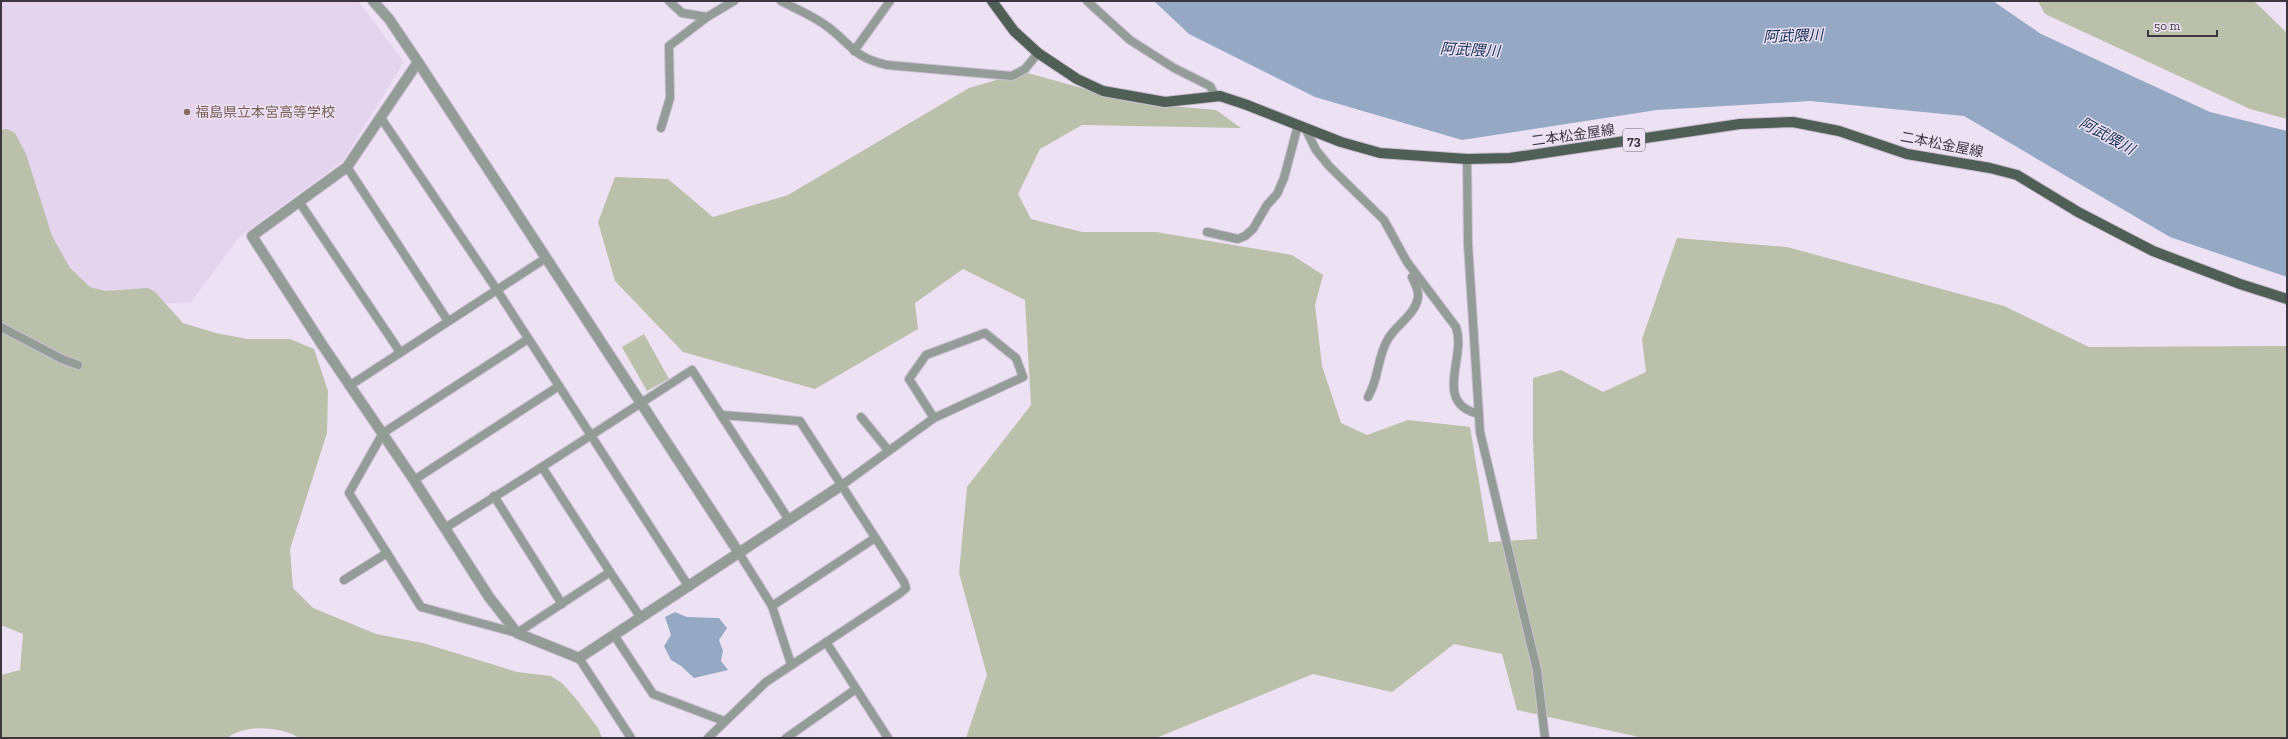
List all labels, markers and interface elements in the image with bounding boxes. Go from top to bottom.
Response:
scale bar [2148,12,2217,38]
text: 50 m [2154,19,2181,33]
water label: 阿武隈川 [1763,26,1825,46]
water label: 阿武隈川 [1440,39,1502,61]
place label: 福島県立本宮高等学校 [195,104,335,121]
marker: 福島県立本宮高等学校 [182,107,192,117]
water label: 阿武隈川 [2076,114,2139,159]
street label: 二本松金屋線 [1530,121,1616,150]
street label: 二本松金屋線 [1899,128,1985,161]
road number: 73 [1623,129,1645,151]

